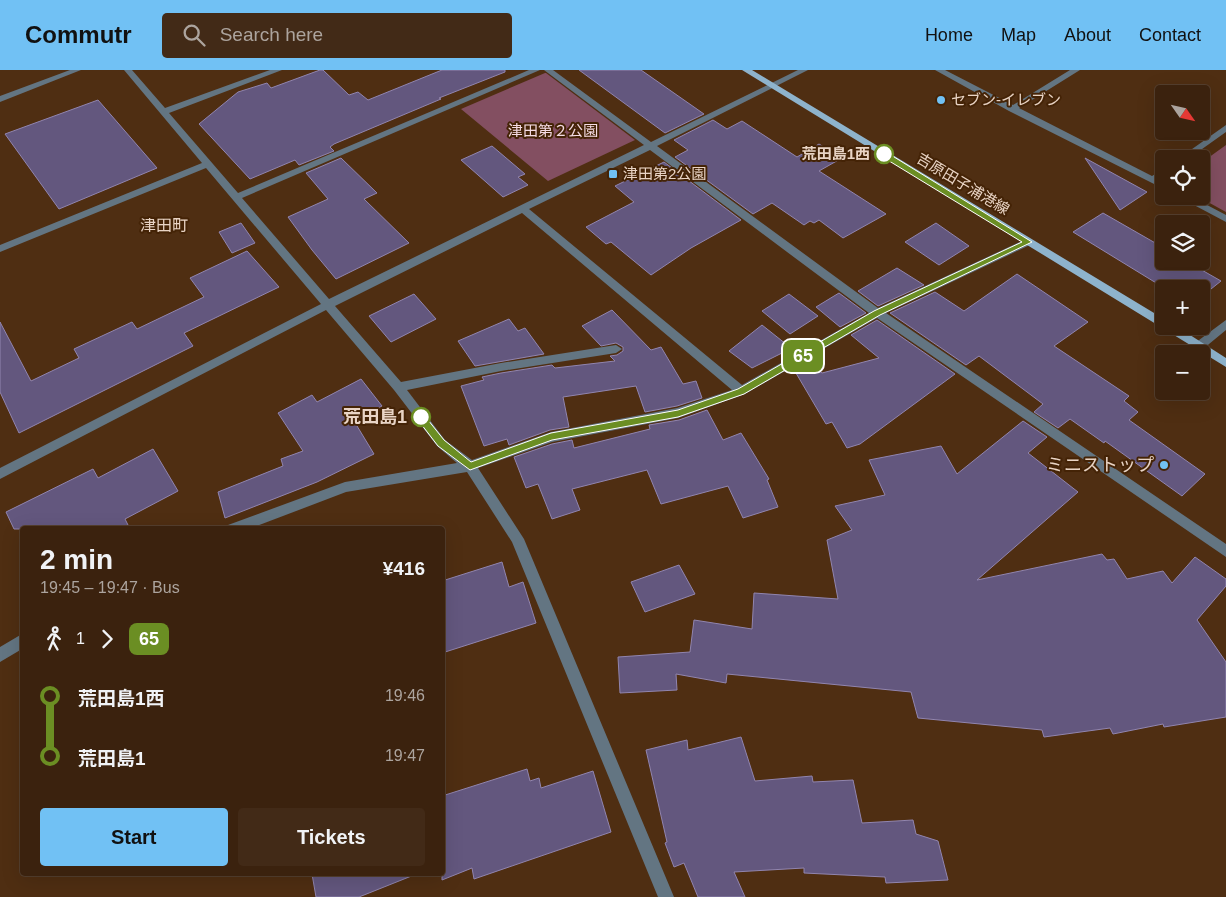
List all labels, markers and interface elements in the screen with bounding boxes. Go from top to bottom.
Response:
search box [162,13,512,58]
text: Commutr [25,21,132,48]
icon: search [180,21,208,49]
text: Search here [220,24,323,45]
text: Home [925,25,973,45]
text: Map [1001,25,1036,45]
text: About [1064,25,1111,45]
text: Contact [1139,25,1201,45]
north arrow [1155,85,1210,140]
map controls [1155,85,1210,400]
place label: セブン-イレブン [951,91,1061,108]
marker: セブン-イレブン [935,94,947,106]
park label: 津田第２公園 [508,122,598,139]
marker: 荒田島1西 [874,144,894,164]
place label: 荒田島1西 [802,145,870,162]
street label: 吉原田子浦港線 [914,149,1013,218]
button: locate [1155,150,1210,205]
place label: 津田第2公園 [623,165,706,182]
marker: 津田第2公園 [607,168,619,180]
button: layers [1155,215,1210,270]
district label: 津田町 [140,217,188,234]
button: + [1155,280,1210,335]
line badge: 65 [780,340,826,372]
button: − [1155,345,1210,400]
text: 65 [793,346,813,366]
place label: 荒田島1 [343,407,407,427]
marker: 荒田島1 [411,407,431,427]
place label: ミニストップ [1046,455,1154,475]
marker: ミニストップ [1158,459,1170,471]
text: 2 min [40,544,113,575]
text: ¥416 [383,558,425,579]
text: 19:45 – 19:47 · Bus [40,579,180,596]
icon: walk [40,625,68,653]
icon: forward [93,625,121,653]
text: 65 [139,629,159,649]
text: 1 [76,630,85,647]
text: 19:46 [385,687,425,704]
text: 荒田島1西 [78,688,165,709]
text: 19:47 [385,747,425,764]
text: 荒田島1 [78,748,146,769]
button: Start [40,808,228,866]
button: Tickets [238,808,425,866]

